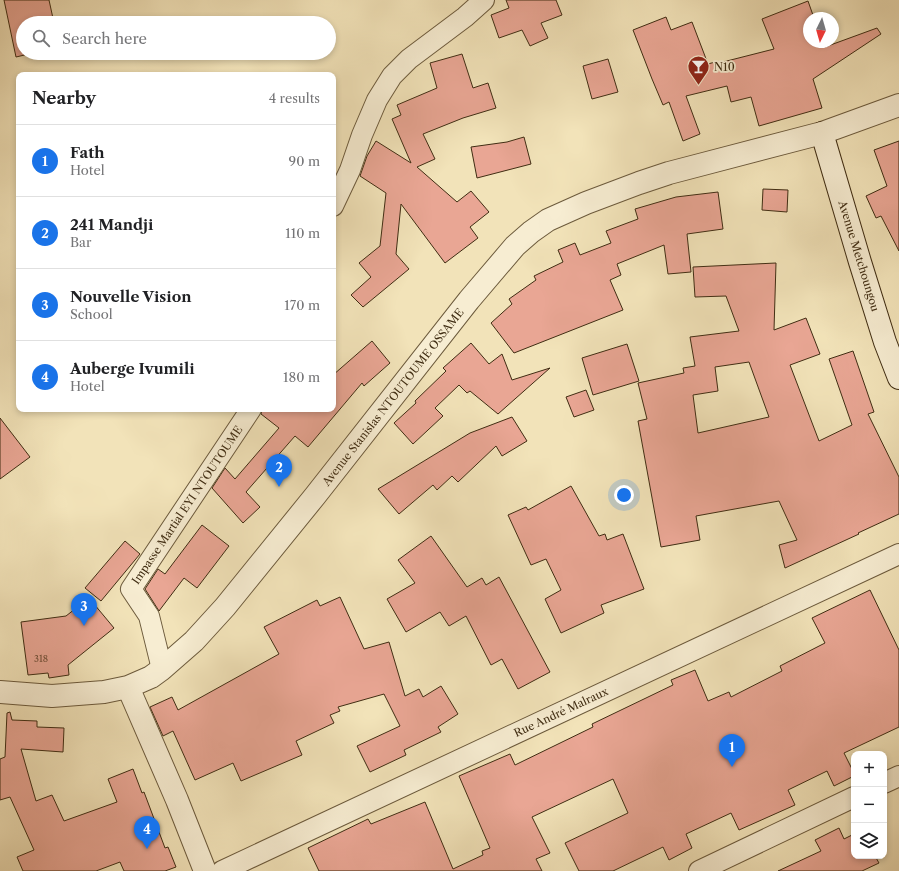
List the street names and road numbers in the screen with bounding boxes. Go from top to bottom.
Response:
street label: Avenue Metchoungou [835,198,883,313]
street label: Avenue Stanislas NTOUTOUME OSSAME [319,305,467,489]
street label: Impasse Martial EYI NTOUTOUME [129,423,246,587]
street label: Rue André Malraux [512,684,611,740]

